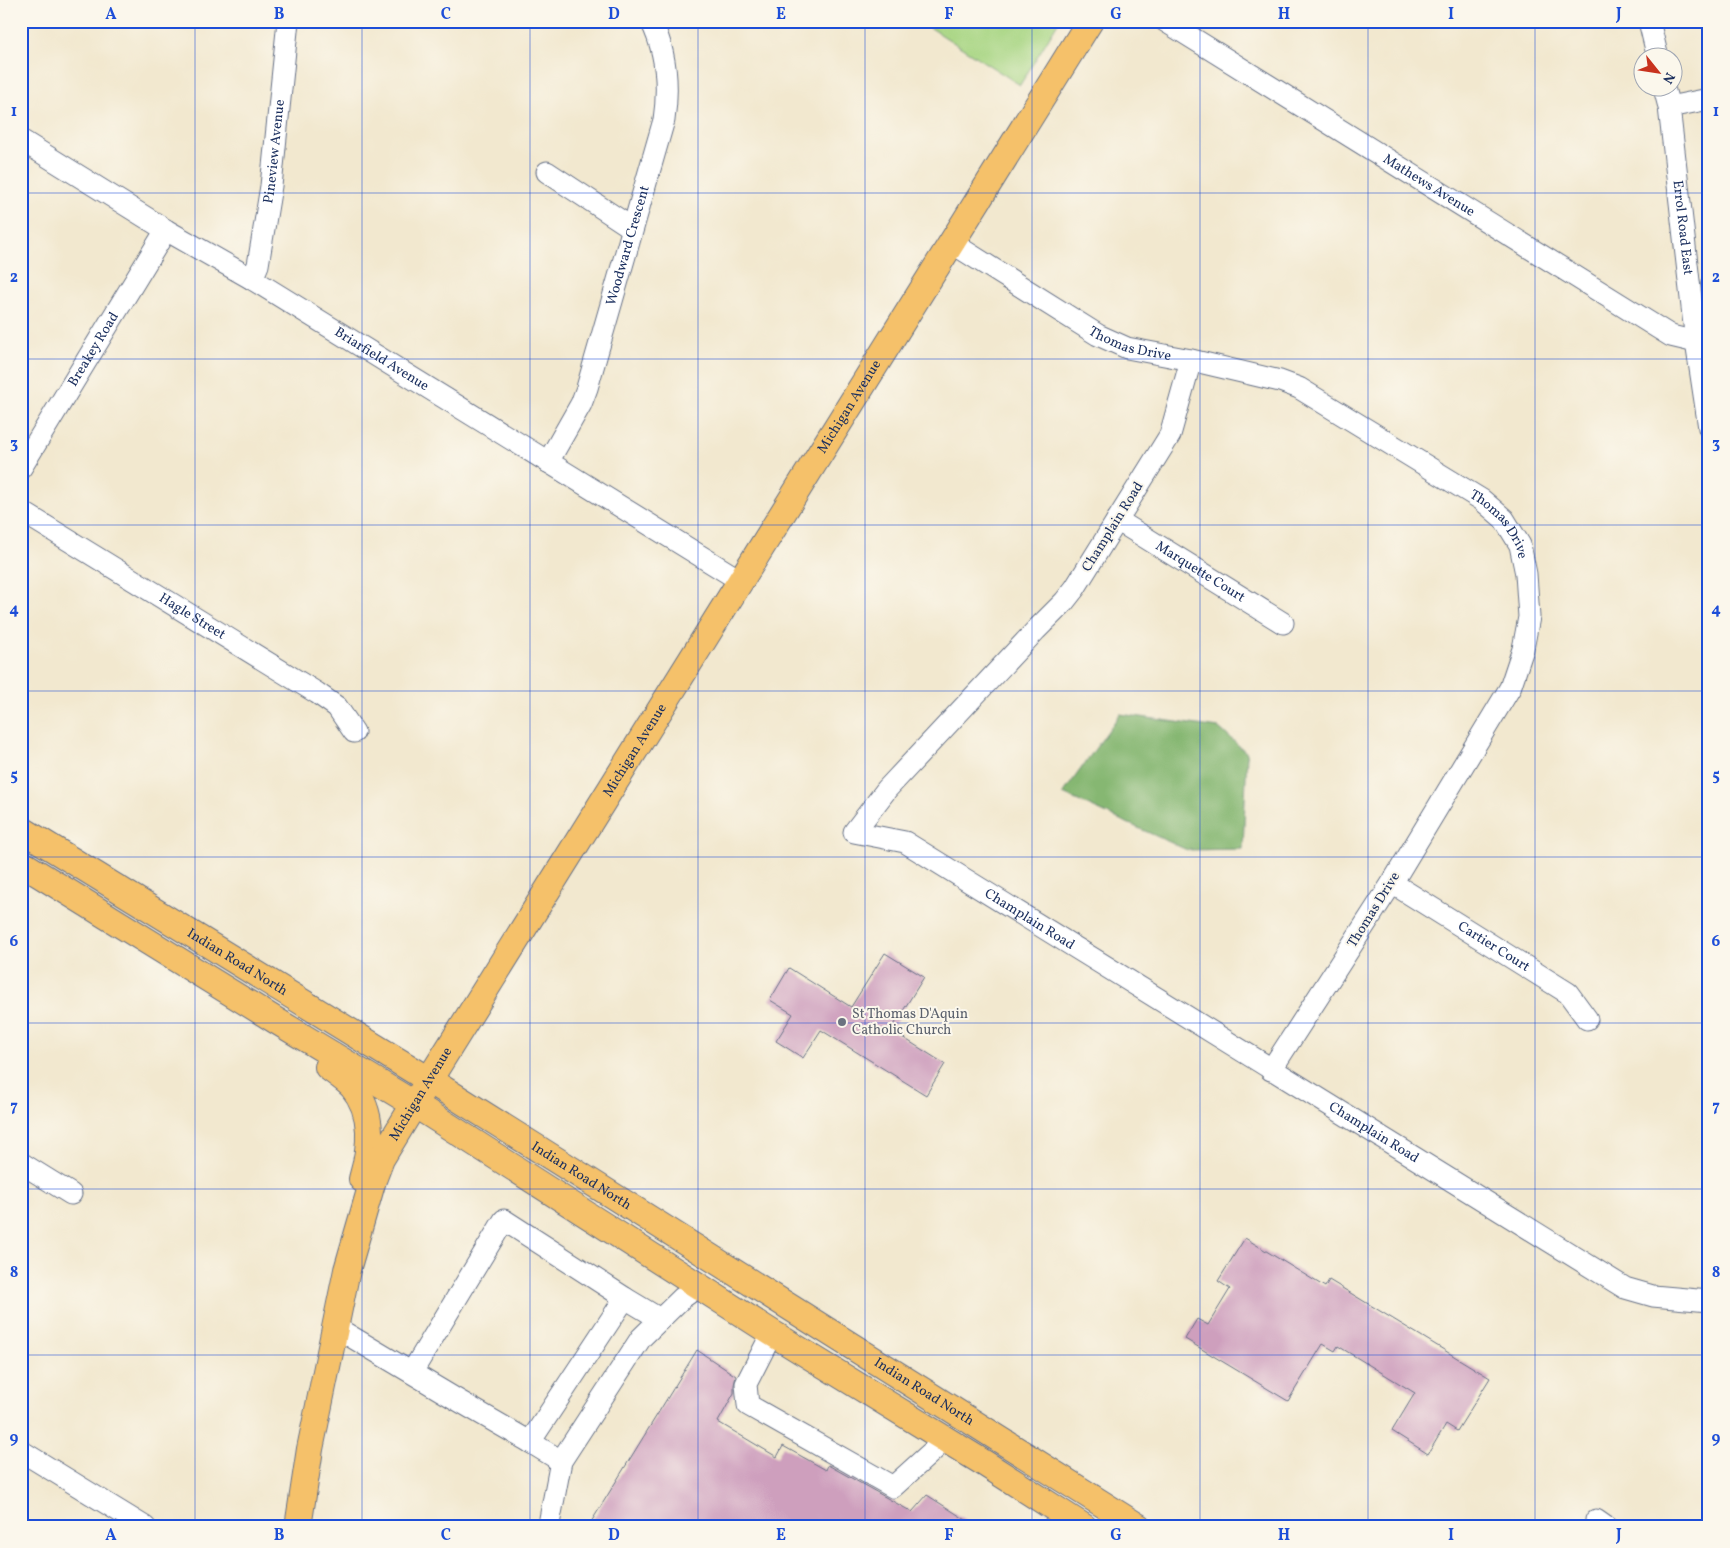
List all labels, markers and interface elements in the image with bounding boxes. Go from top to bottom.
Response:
text: A [105,4,117,26]
text: B [274,4,285,26]
text: C [441,4,451,26]
text: D [608,4,620,26]
text: E [776,4,786,26]
text: F [944,4,954,26]
text: G [1110,4,1122,26]
text: H [1278,4,1290,26]
text: I [1448,4,1454,26]
text: J [1615,4,1622,26]
north arrow [1632,48,1682,98]
text: N [1657,69,1679,87]
street label: Pineview Avenue [259,98,289,205]
text: 1 [11,101,17,123]
text: 1 [1713,101,1719,123]
street label: Mathews Avenue [1379,150,1479,221]
street label: Errol Road East [1668,179,1698,276]
street label: Woodward Crescent [602,183,654,308]
text: 2 [10,267,18,289]
text: 2 [1712,267,1720,289]
street label: Breakey Road [63,309,123,390]
street label: Thomas Drive [1085,322,1173,366]
street label: Briarfield Avenue [331,323,433,396]
street label: Michigan Avenue [813,356,886,457]
text: 3 [10,433,18,455]
text: 3 [1712,433,1720,455]
street label: Champlain Road [1078,478,1148,576]
street label: Thomas Drive [1466,485,1532,561]
street label: Marquette Court [1152,537,1249,607]
street label: Hagle Street [155,589,229,644]
text: 4 [9,599,19,621]
text: 4 [1711,599,1721,621]
street label: Michigan Avenue [598,700,671,801]
text: 5 [10,765,18,787]
text: 5 [1712,765,1720,787]
street label: Thomas Drive [1343,868,1405,952]
street label: Champlain Road [981,884,1078,954]
street label: Cartier Court [1454,917,1534,976]
street label: Indian Road North [183,924,291,1000]
text: 6 [10,931,19,953]
text: 6 [1712,931,1721,953]
place label: St Thomas D'Aquin Catholic Church [852,1005,968,1040]
marker: St Thomas D'Aquin Catholic Church [836,1016,848,1028]
street label: Michigan Avenue [385,1043,457,1145]
text: 7 [10,1096,18,1118]
text: 7 [1712,1096,1720,1118]
street label: Champlain Road [1325,1097,1423,1168]
street label: Indian Road North [528,1137,635,1215]
text: 8 [10,1262,18,1284]
text: 8 [1712,1262,1720,1284]
street label: Indian Road North [870,1353,978,1430]
text: 9 [10,1428,19,1450]
text: 9 [1712,1428,1721,1450]
text: A [105,1525,117,1547]
text: B [274,1525,285,1547]
text: C [441,1525,451,1547]
text: D [608,1525,620,1547]
text: E [776,1525,786,1547]
text: F [944,1525,954,1547]
text: G [1110,1525,1122,1547]
text: H [1278,1525,1290,1547]
text: I [1448,1525,1454,1547]
text: J [1615,1525,1622,1547]

